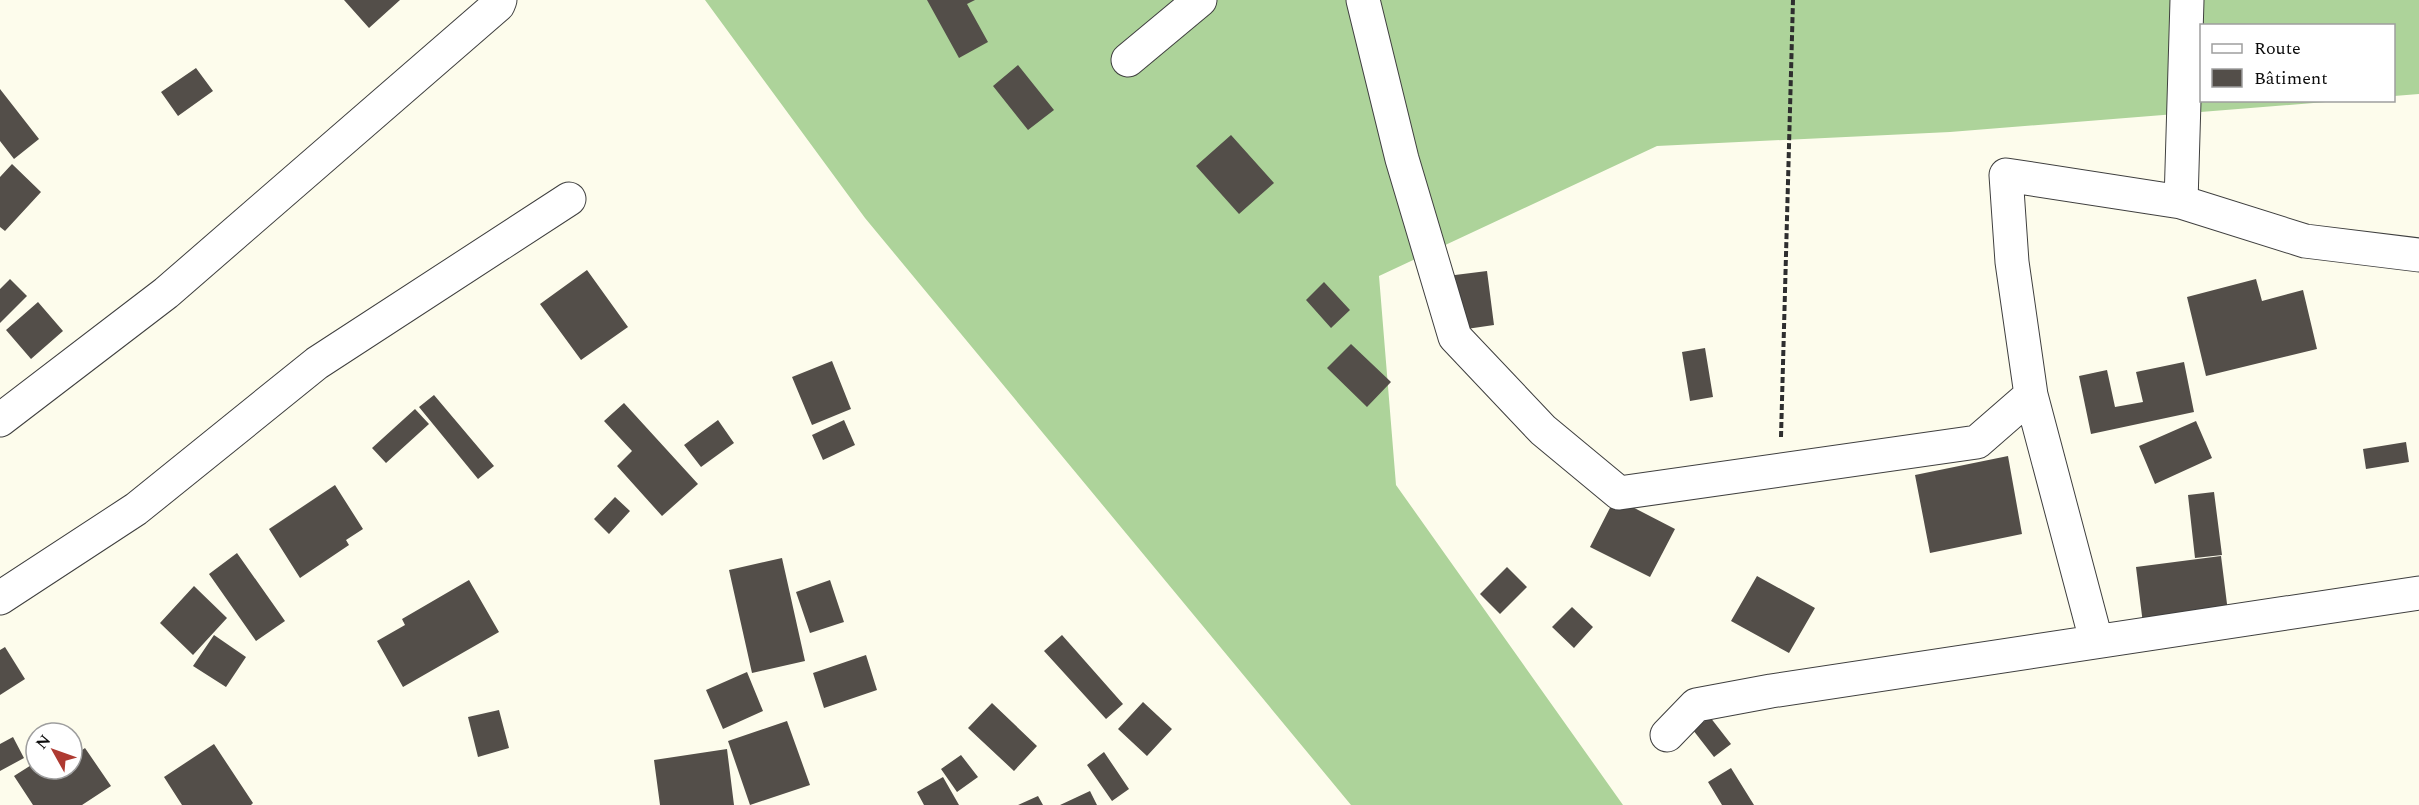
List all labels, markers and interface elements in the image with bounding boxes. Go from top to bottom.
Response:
legend [2200,24,2395,102]
text: Route [2254,35,2301,62]
text: Bâtiment [2254,65,2328,92]
north arrow [24,721,84,781]
text: N [30,729,57,755]

